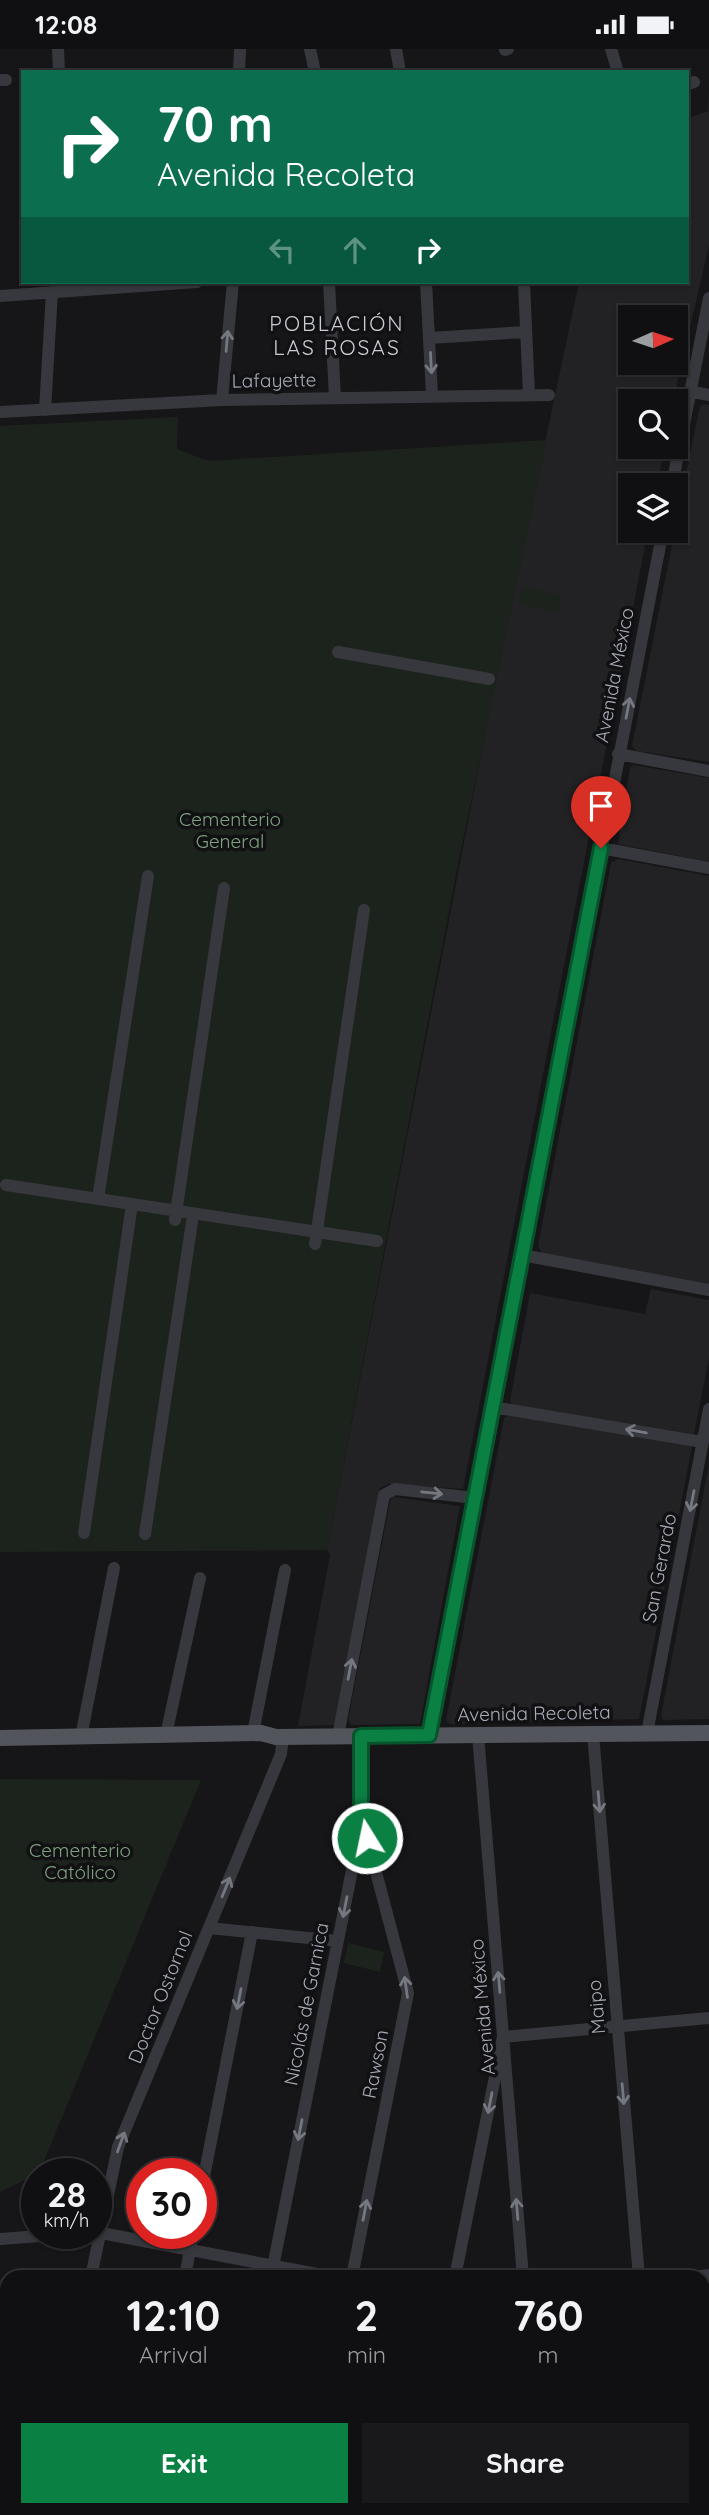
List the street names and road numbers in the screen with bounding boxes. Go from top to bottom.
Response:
street label: Lafayette [231,367,317,393]
street label: Avenida México [589,606,639,744]
street label: San Gerardo [637,1511,681,1625]
street label: Avenida Recoleta [457,1700,611,1726]
street label: Nicolás de Garnica [278,1921,334,2087]
street label: Doctor Ostornol [122,1927,198,2067]
street label: Avenida México [464,1938,500,2076]
street label: Maipo [582,1979,610,2035]
street label: Rawson [357,2027,393,2101]

